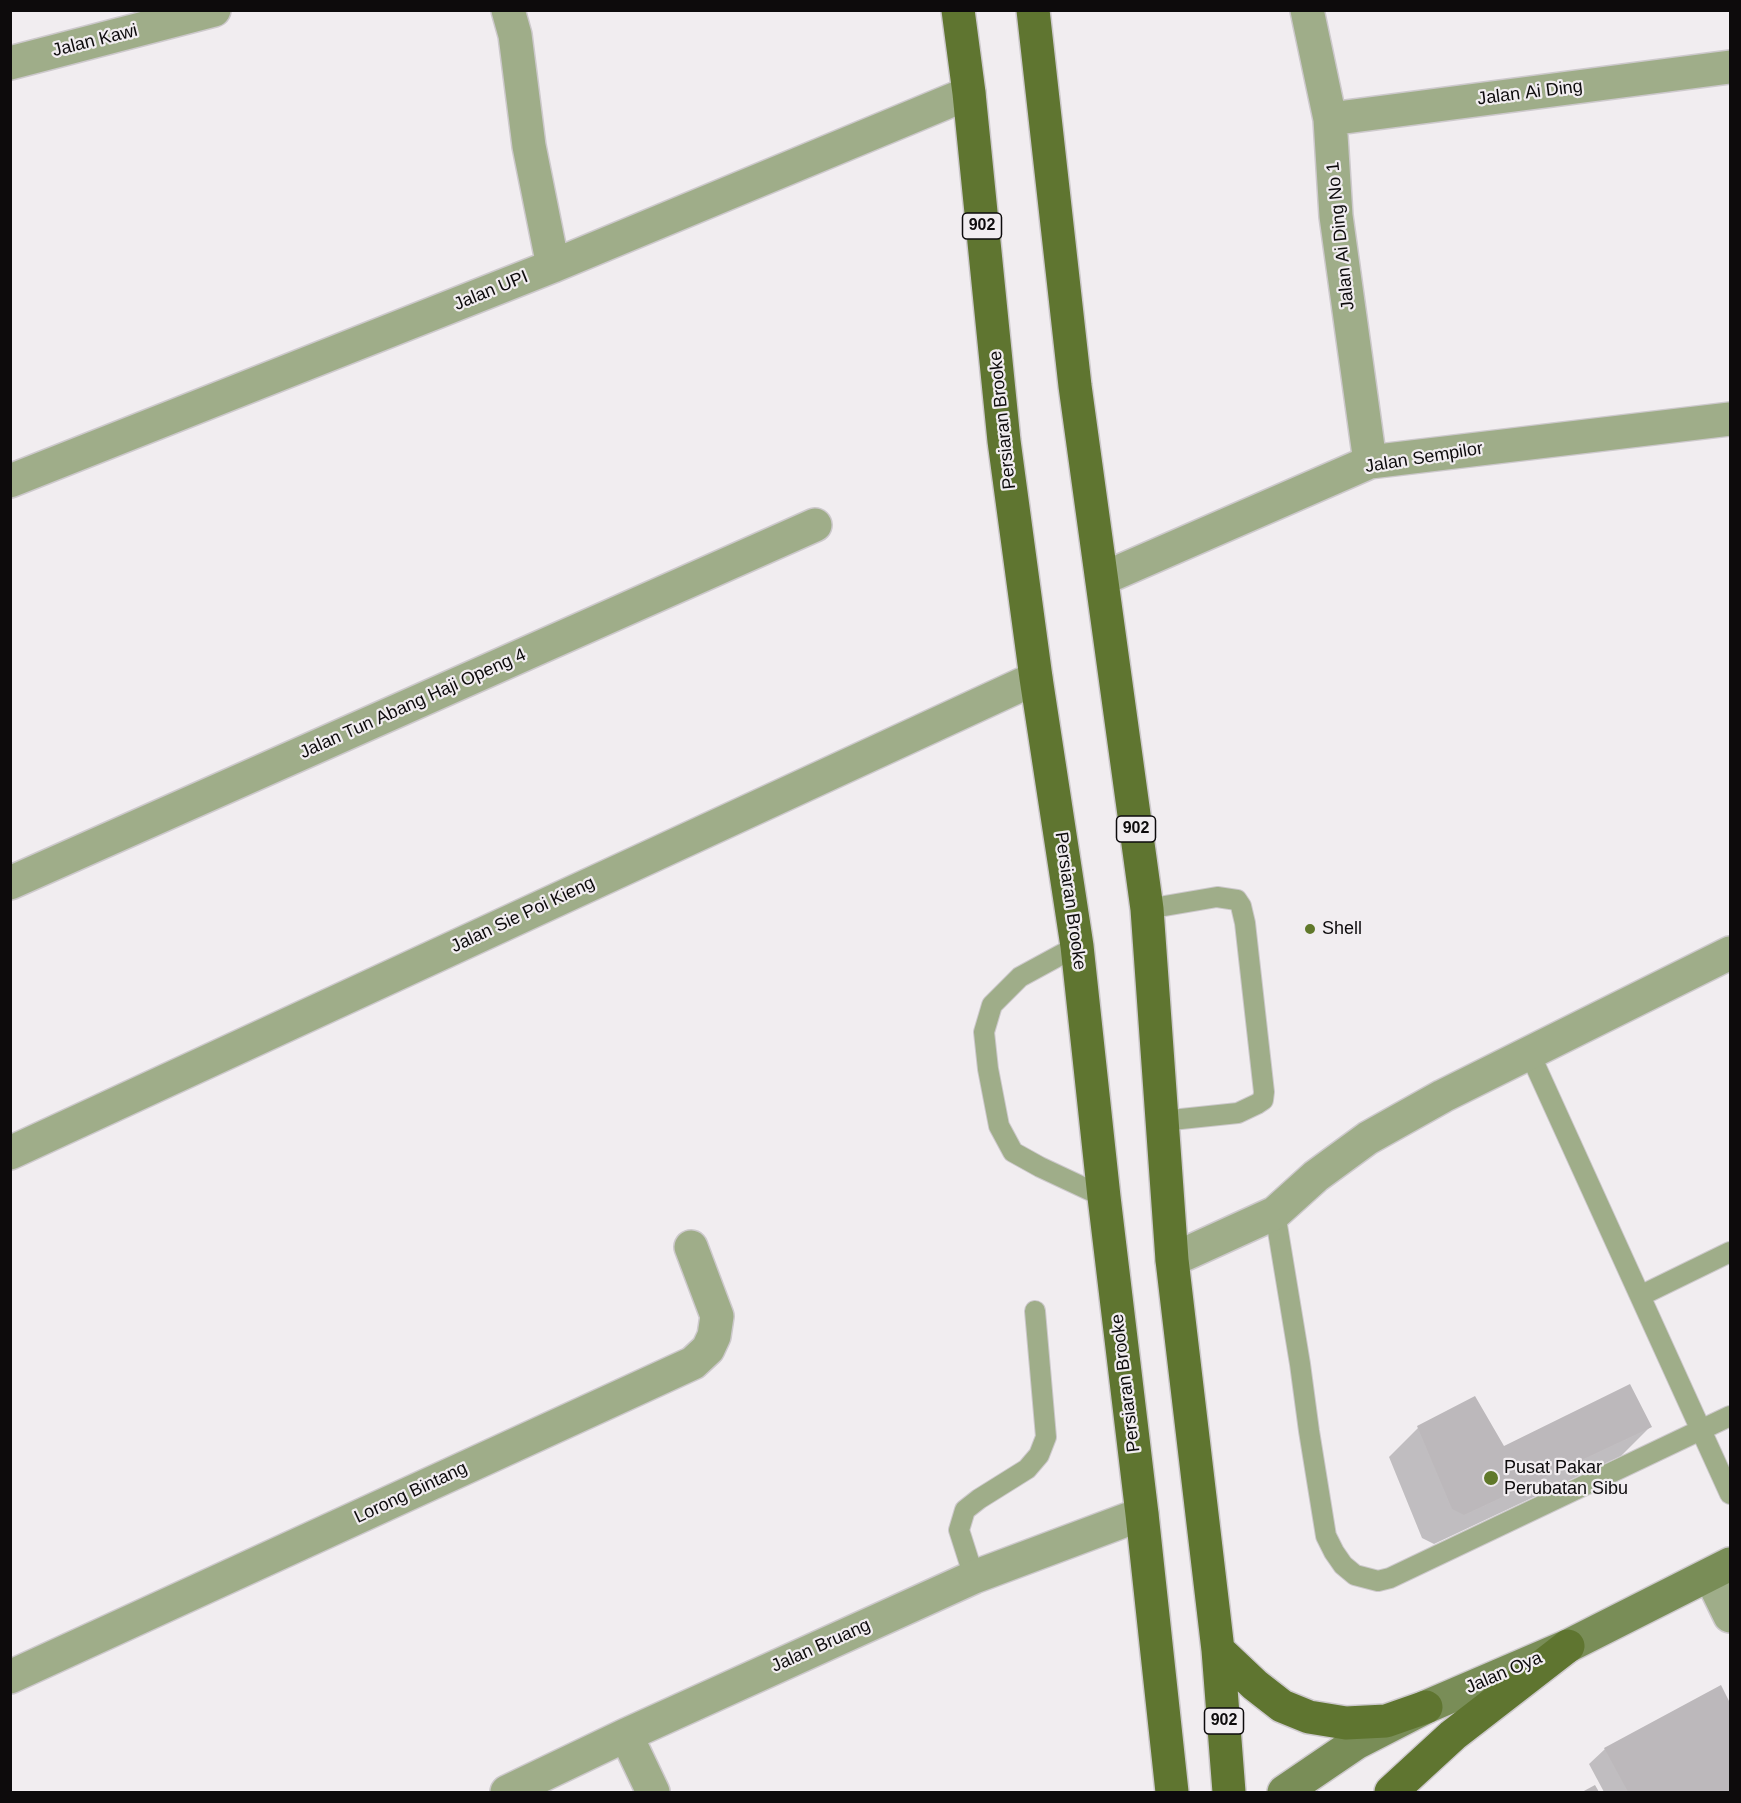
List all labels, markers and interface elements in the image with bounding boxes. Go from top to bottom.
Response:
street label: Jalan Kawi [50,20,140,62]
street label: Jalan Ai Ding [1476,76,1584,110]
street label: Jalan Ai Ding No 1 [1322,161,1360,311]
road number: 902 [962,213,1002,239]
street label: Jalan UPI [451,266,531,316]
street label: Persiaran Brooke [985,350,1021,490]
street label: Jalan Sempilor [1364,438,1484,478]
street label: Jalan Tun Abang Haji Openg 4 [296,644,530,764]
road number: 902 [1116,816,1156,842]
street label: Persiaran Brooke [1050,831,1090,971]
street label: Jalan Sie Poi Kieng [448,872,598,958]
place label: Shell [1322,918,1362,940]
marker: Shell [1303,922,1317,936]
street label: Persiaran Brooke [1107,1313,1145,1453]
street label: Lorong Bintang [351,1457,471,1529]
place label: Pusat Pakar Perubatan Sibu [1504,1457,1628,1500]
marker: Pusat Pakar Perubatan Sibu [1482,1469,1500,1487]
street label: Jalan Bruang [768,1615,874,1677]
street label: Jalan Oya [1462,1647,1546,1699]
road number: 902 [1204,1708,1244,1734]

